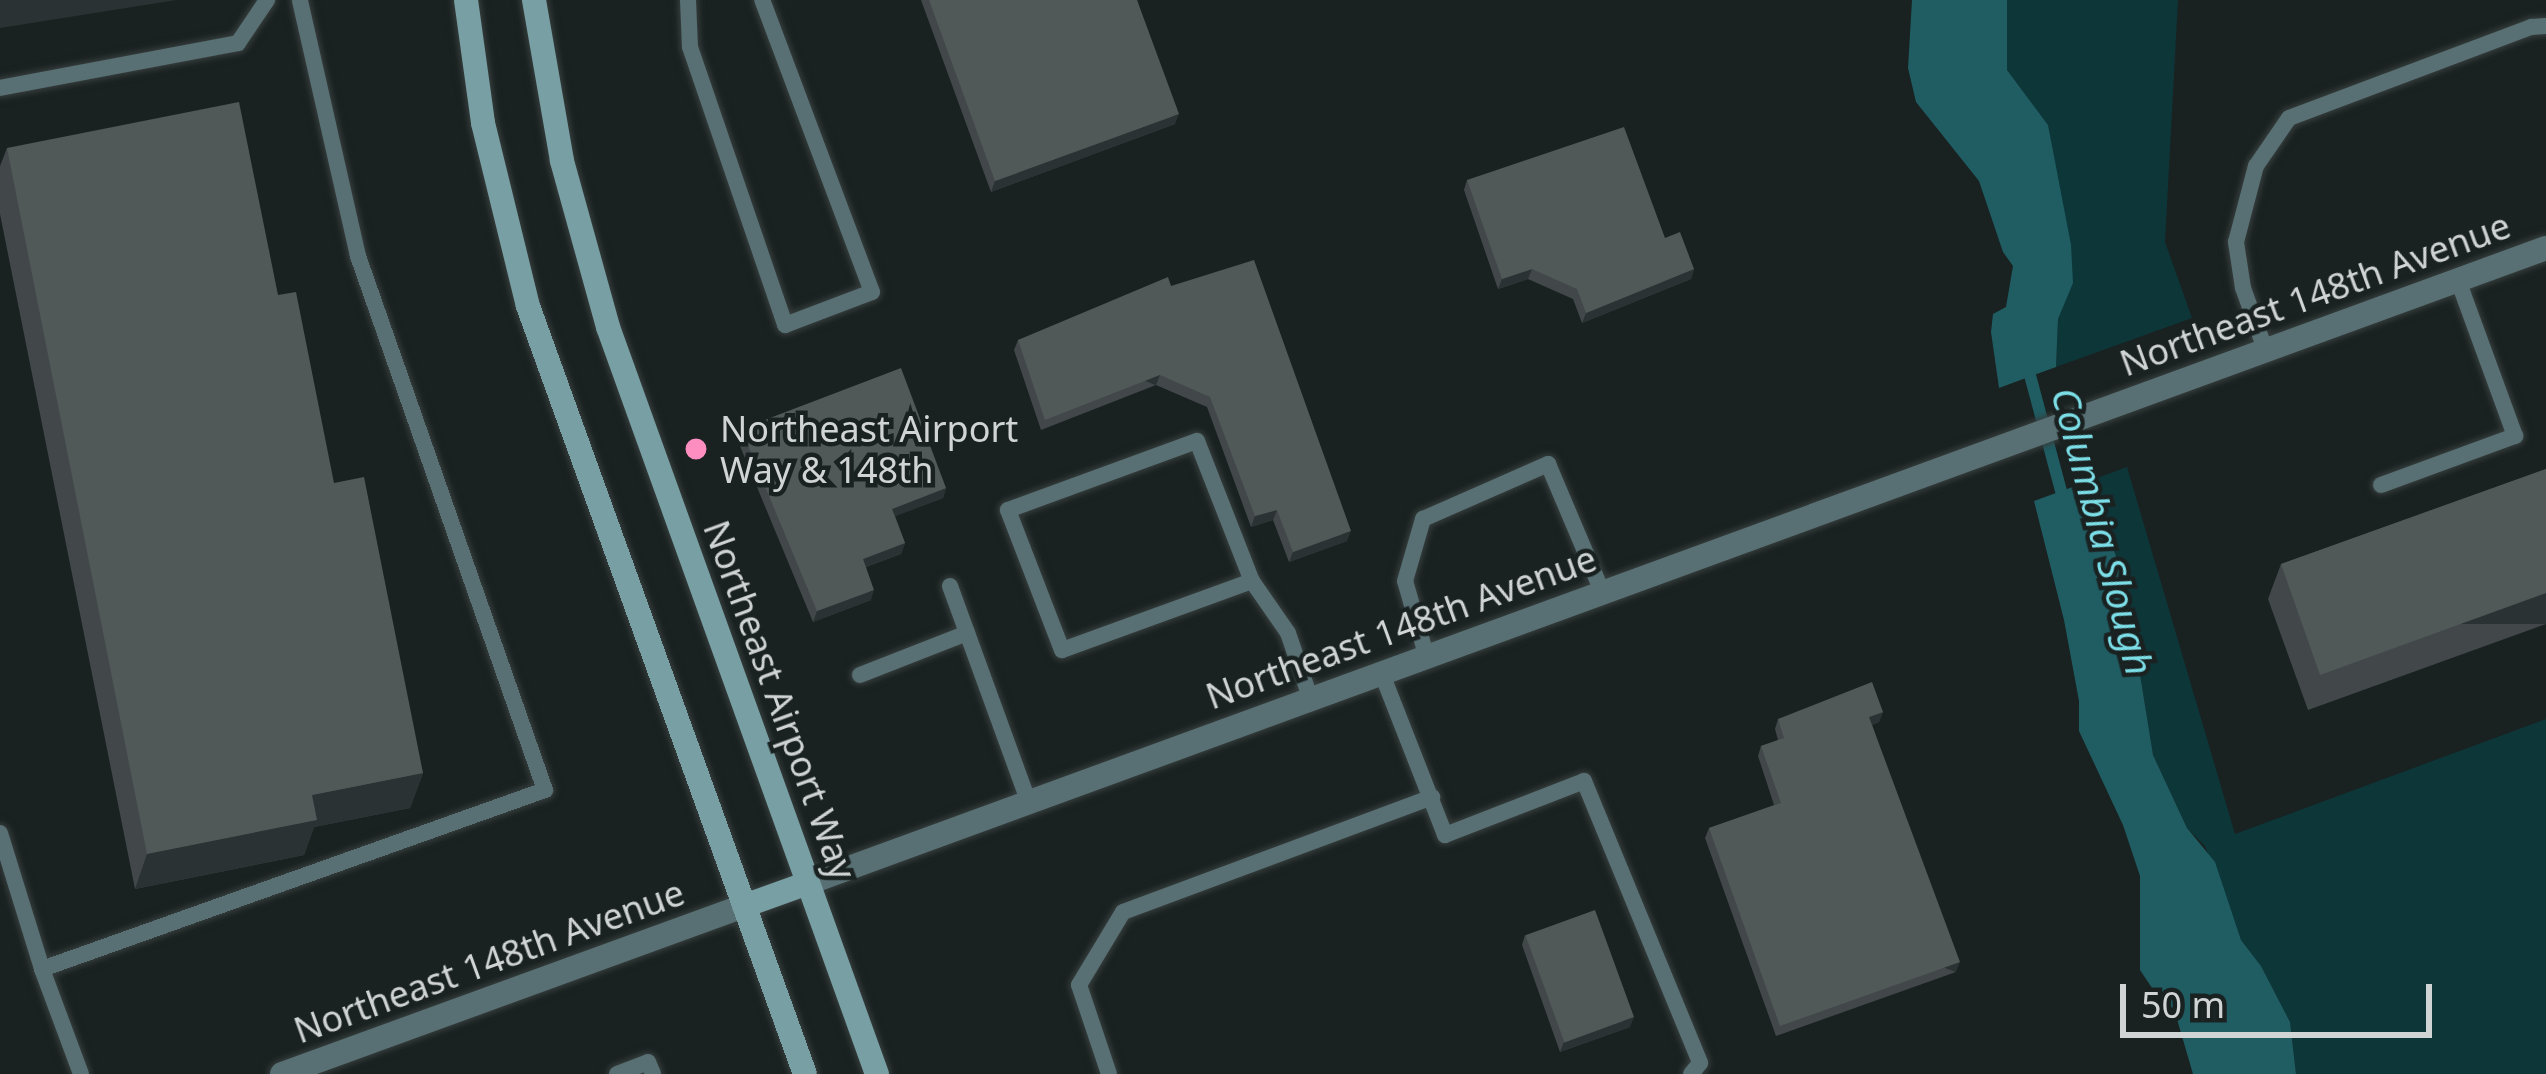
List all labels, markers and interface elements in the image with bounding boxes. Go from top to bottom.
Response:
street label: Northeast 148th Avenue [2114,203,2516,385]
water label: Columbia Slough [2042,382,2164,680]
place label: Northeast Airport Way & 148th [720,406,1018,491]
marker: Northeast Airport Way & 148th [683,436,709,462]
street label: Northeast Airport Way [695,515,865,885]
street label: Northeast 148th Avenue [1200,536,1602,718]
street label: Northeast 148th Avenue [288,870,690,1052]
scale bar [2126,960,2438,1034]
text: 50 m [2141,980,2225,1029]

